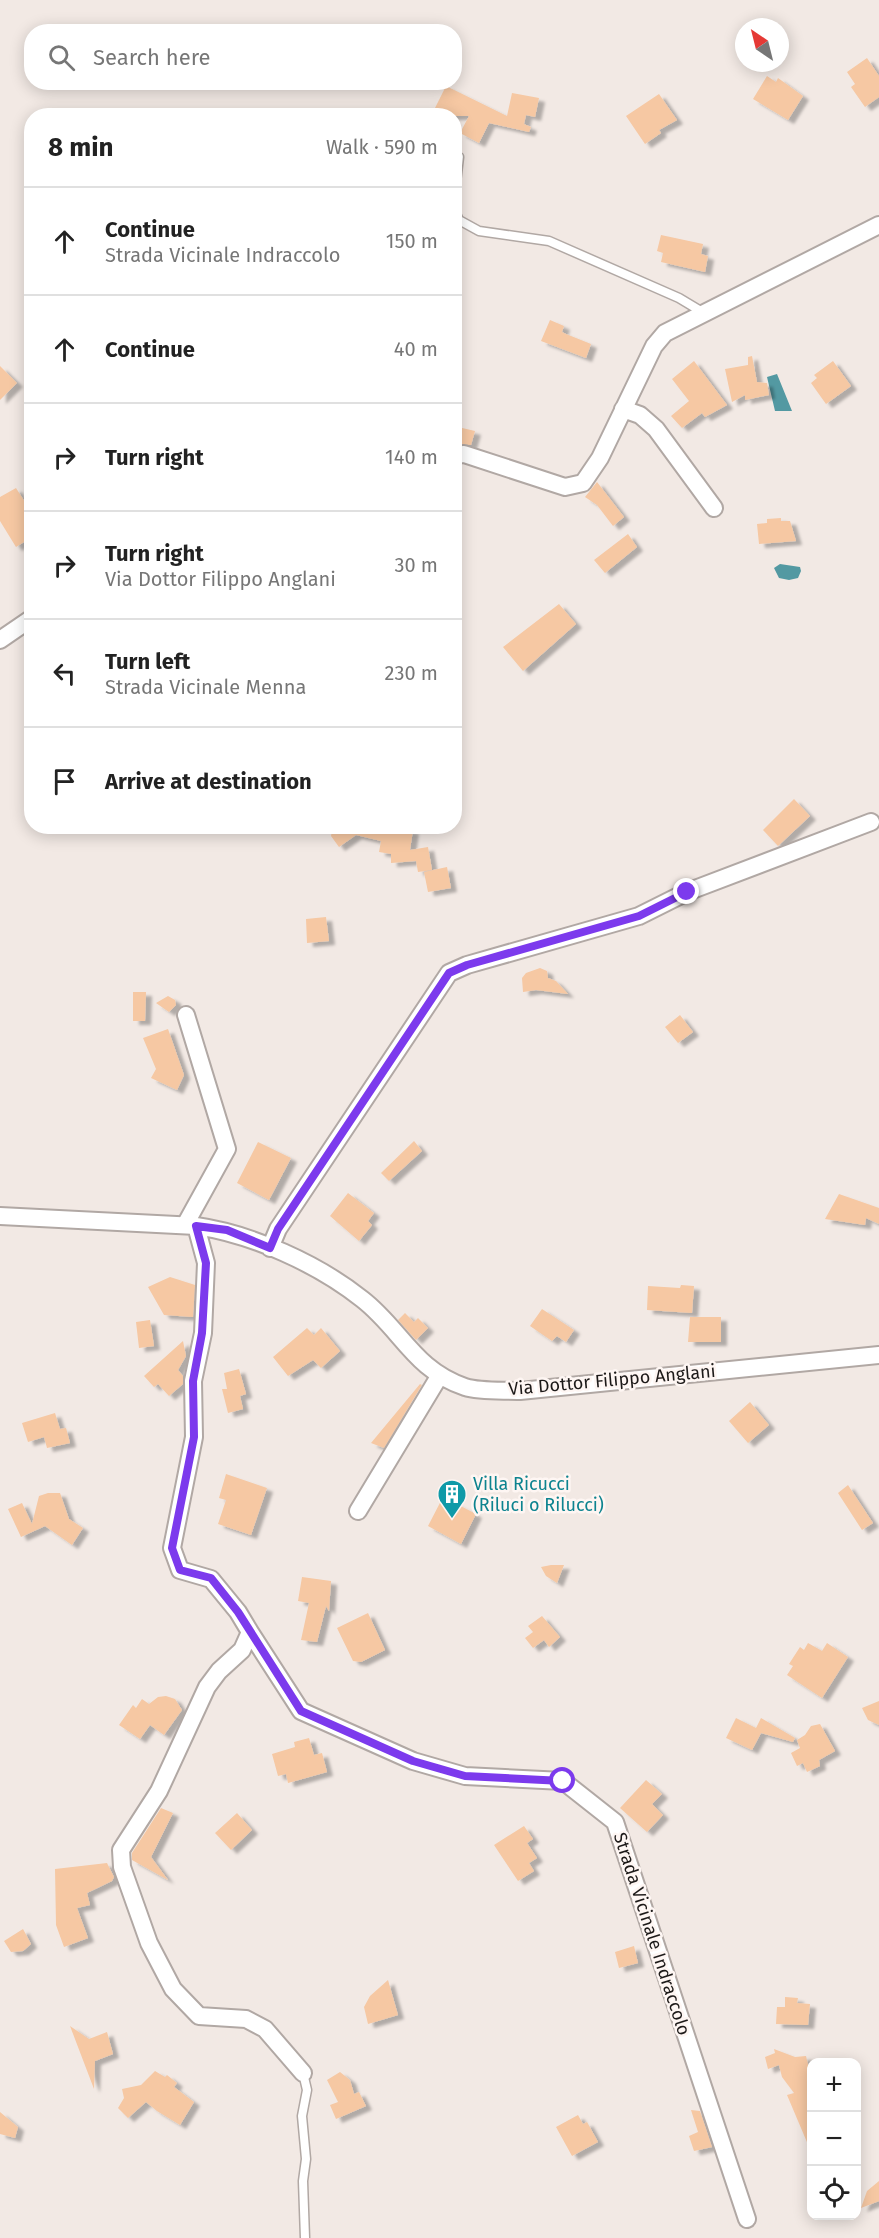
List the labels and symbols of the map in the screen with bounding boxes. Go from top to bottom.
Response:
north arrow [735,18,789,72]
route end [673,878,699,904]
street label: Via Dottor Filippo Anglani [508,1360,716,1400]
place label: Villa Ricucci (Riluci o Rilucci) [473,1473,604,1516]
building icon: Villa Ricucci (Riluci o Rilucci) [436,1478,468,1520]
route start [549,1767,575,1793]
street label: Strada Vicinale Indraccolo [609,1830,695,2038]

